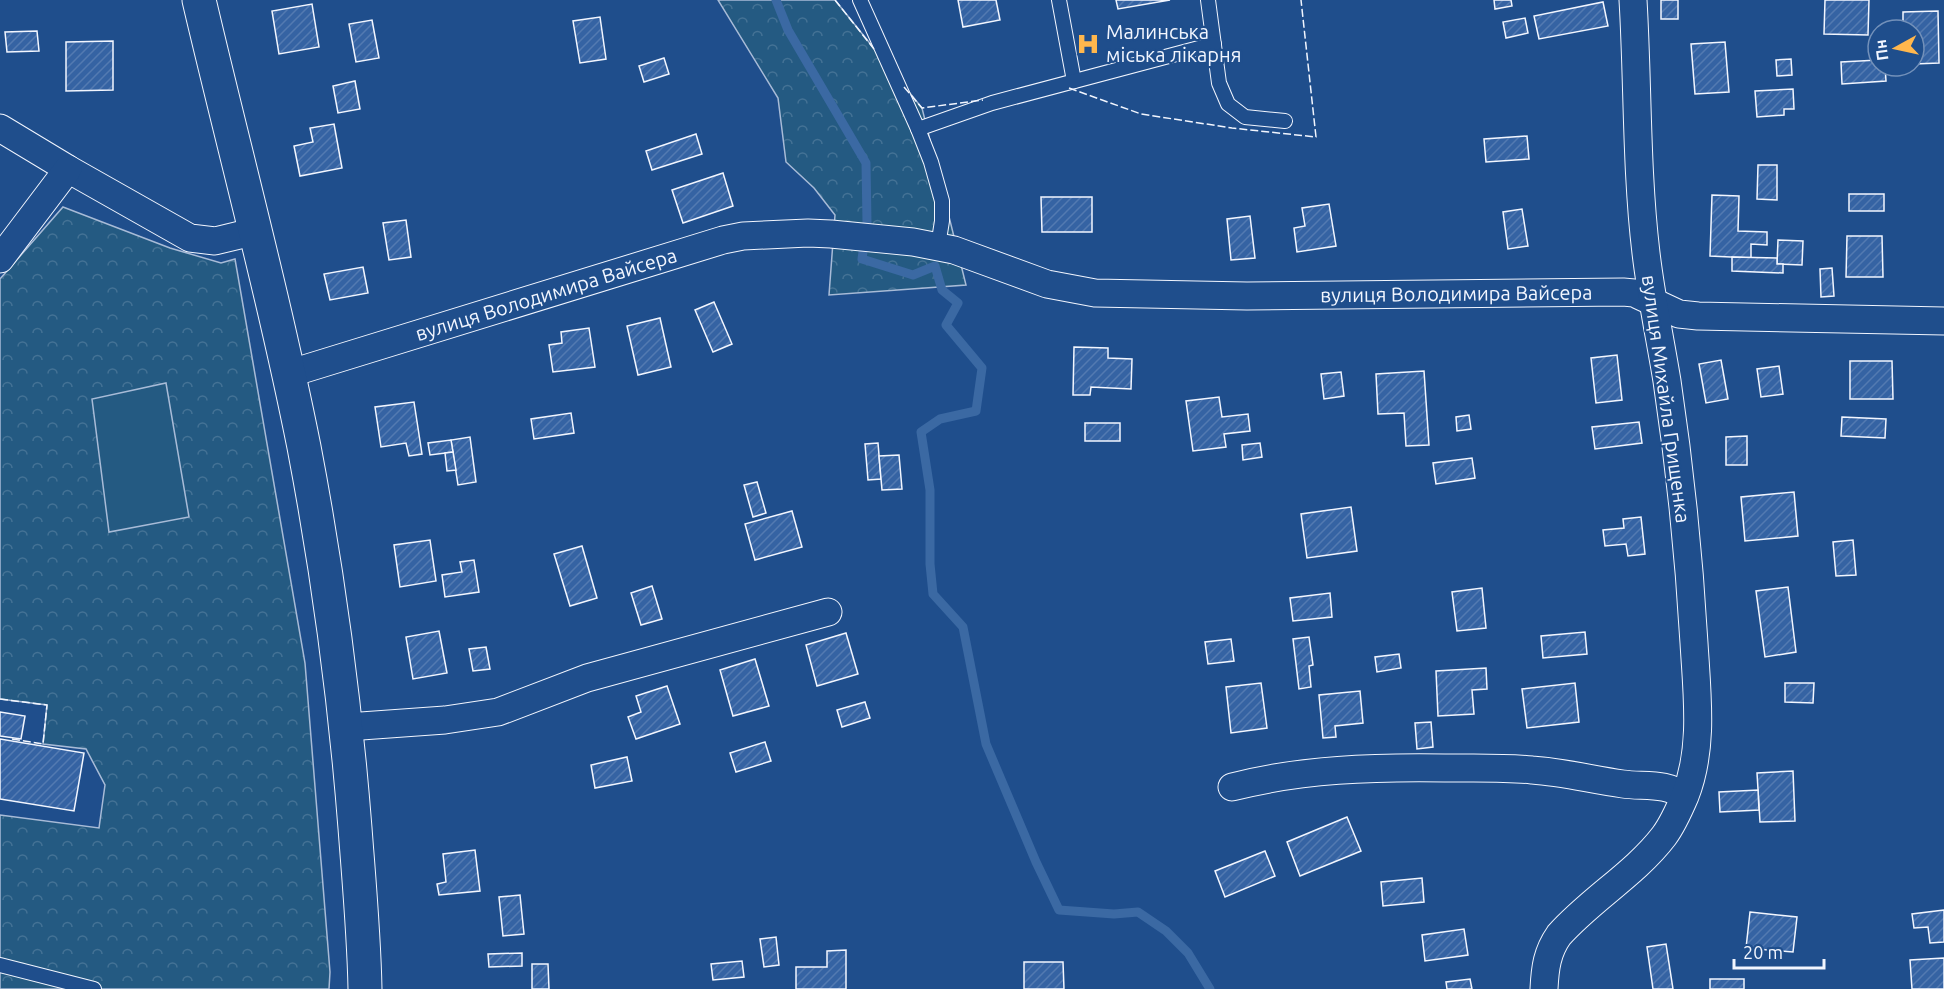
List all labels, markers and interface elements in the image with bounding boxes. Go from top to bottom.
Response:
north arrow [1866,18,1926,78]
place label: Малинська міська лікарня [1106,20,1241,66]
hospital icon: Малинська міська лікарня [1075,31,1101,57]
text: Пн [1871,38,1892,62]
street label: вулиця Володимира Вайсера [412,243,679,345]
street label: вулиця Михайла Грищенка [1638,273,1695,525]
street label: вулиця Володимира Вайсера [1320,280,1593,306]
scale bar [1734,932,1824,970]
text: 20 m [1743,942,1783,962]

